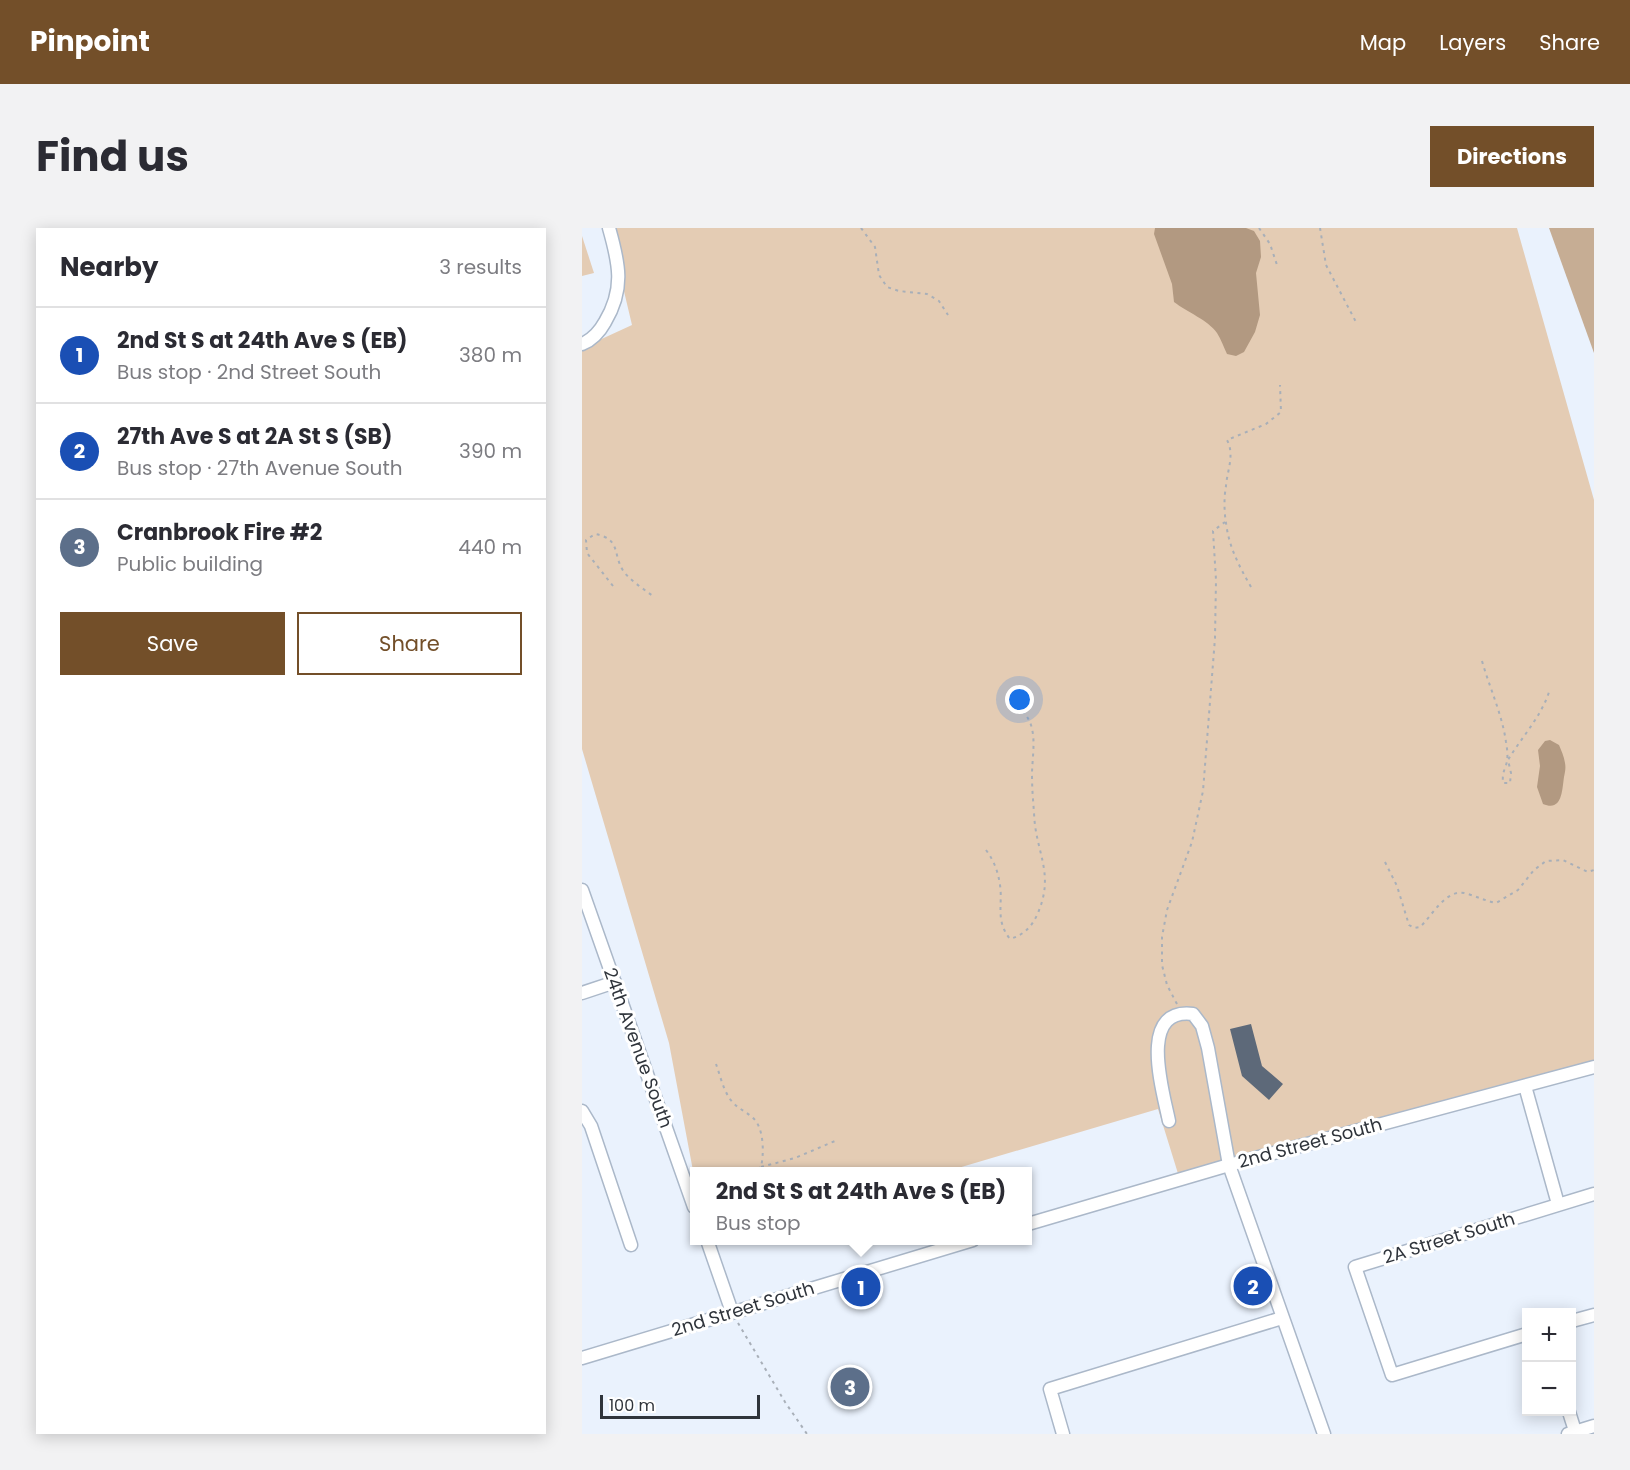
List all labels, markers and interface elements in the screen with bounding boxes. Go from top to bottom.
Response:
text: Pinpoint [30,22,150,61]
text: Map [1360,28,1406,57]
text: Layers [1439,28,1506,57]
text: Share [1539,28,1600,57]
button: Directions [1430,126,1594,187]
text: Find us [36,127,189,186]
text: Nearby [60,249,158,285]
text: 3 results [439,253,522,281]
text: 2nd St S at 24th Ave S (EB) [117,325,408,356]
text: 1 [76,341,83,369]
text: 380 m [459,341,522,369]
text: Bus stop · 2nd Street South [117,358,381,386]
text: 27th Ave S at 2A St S (SB) [117,421,392,452]
text: 2 [74,437,85,465]
text: 390 m [459,437,522,465]
text: Bus stop · 27th Avenue South [117,454,403,482]
text: Cranbrook Fire #2 [117,517,322,548]
text: 3 [73,533,86,561]
text: 440 m [458,533,522,561]
text: Public building [117,550,263,578]
button: Save [60,612,285,675]
button: Share [297,612,522,675]
your location [1005,685,1034,714]
street label: 24th Avenue South [598,964,679,1131]
street label: 2nd Street South [1235,1111,1385,1174]
popup [690,1167,1032,1245]
text: 2nd St S at 24th Ave S (EB) [716,1176,1006,1207]
street label: 2A Street South [1380,1206,1518,1269]
text: Bus stop [716,1209,801,1237]
pin: 1 [842,1264,880,1310]
pin: 2 [1234,1264,1272,1308]
street label: 2nd Street South [668,1275,817,1342]
map controls [1522,1308,1576,1416]
button: + [1522,1308,1576,1362]
button: − [1522,1362,1576,1416]
pin: 3 [830,1364,870,1410]
scale bar [600,1392,760,1420]
text: 100 m [609,1394,655,1417]

